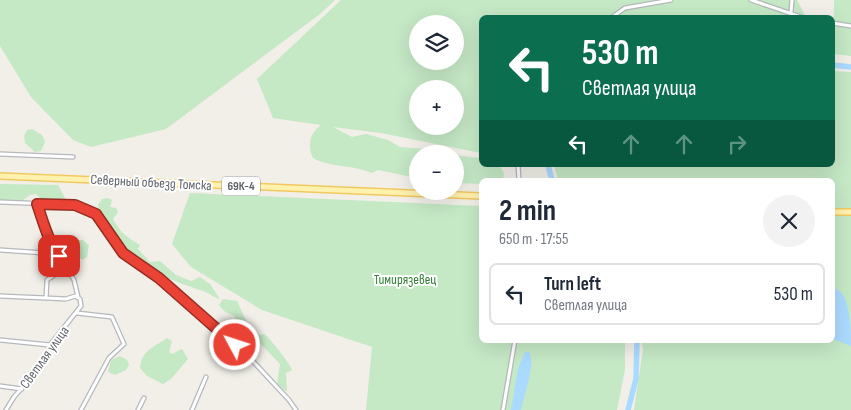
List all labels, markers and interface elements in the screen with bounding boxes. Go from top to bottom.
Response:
map controls [409,15,464,200]
button: layers [409,15,464,70]
text: 530 m [582,32,658,75]
icon: left [499,35,564,100]
text: Светлая улица [582,75,696,102]
button: + [409,80,464,135]
icon: left [564,130,592,158]
icon: ahead [617,130,645,158]
icon: ahead [670,130,698,158]
icon: right [723,130,751,158]
button: − [409,145,464,200]
street label: Северный объезд Томска [90,171,212,194]
road number: 69К-4 [222,177,260,196]
text: 2 min [499,193,556,229]
button: close [763,195,815,247]
text: 650 m · 17:55 [499,230,568,249]
pin [38,235,80,277]
icon: arrive [45,242,73,270]
park label: Тимирязевец [374,271,436,288]
text: Turn left [544,273,601,296]
icon: left [501,280,529,308]
text: 530 m [774,283,813,306]
text: Светлая улица [544,296,627,315]
position arrow [208,318,260,370]
street label: Светлая улица [16,323,73,392]

